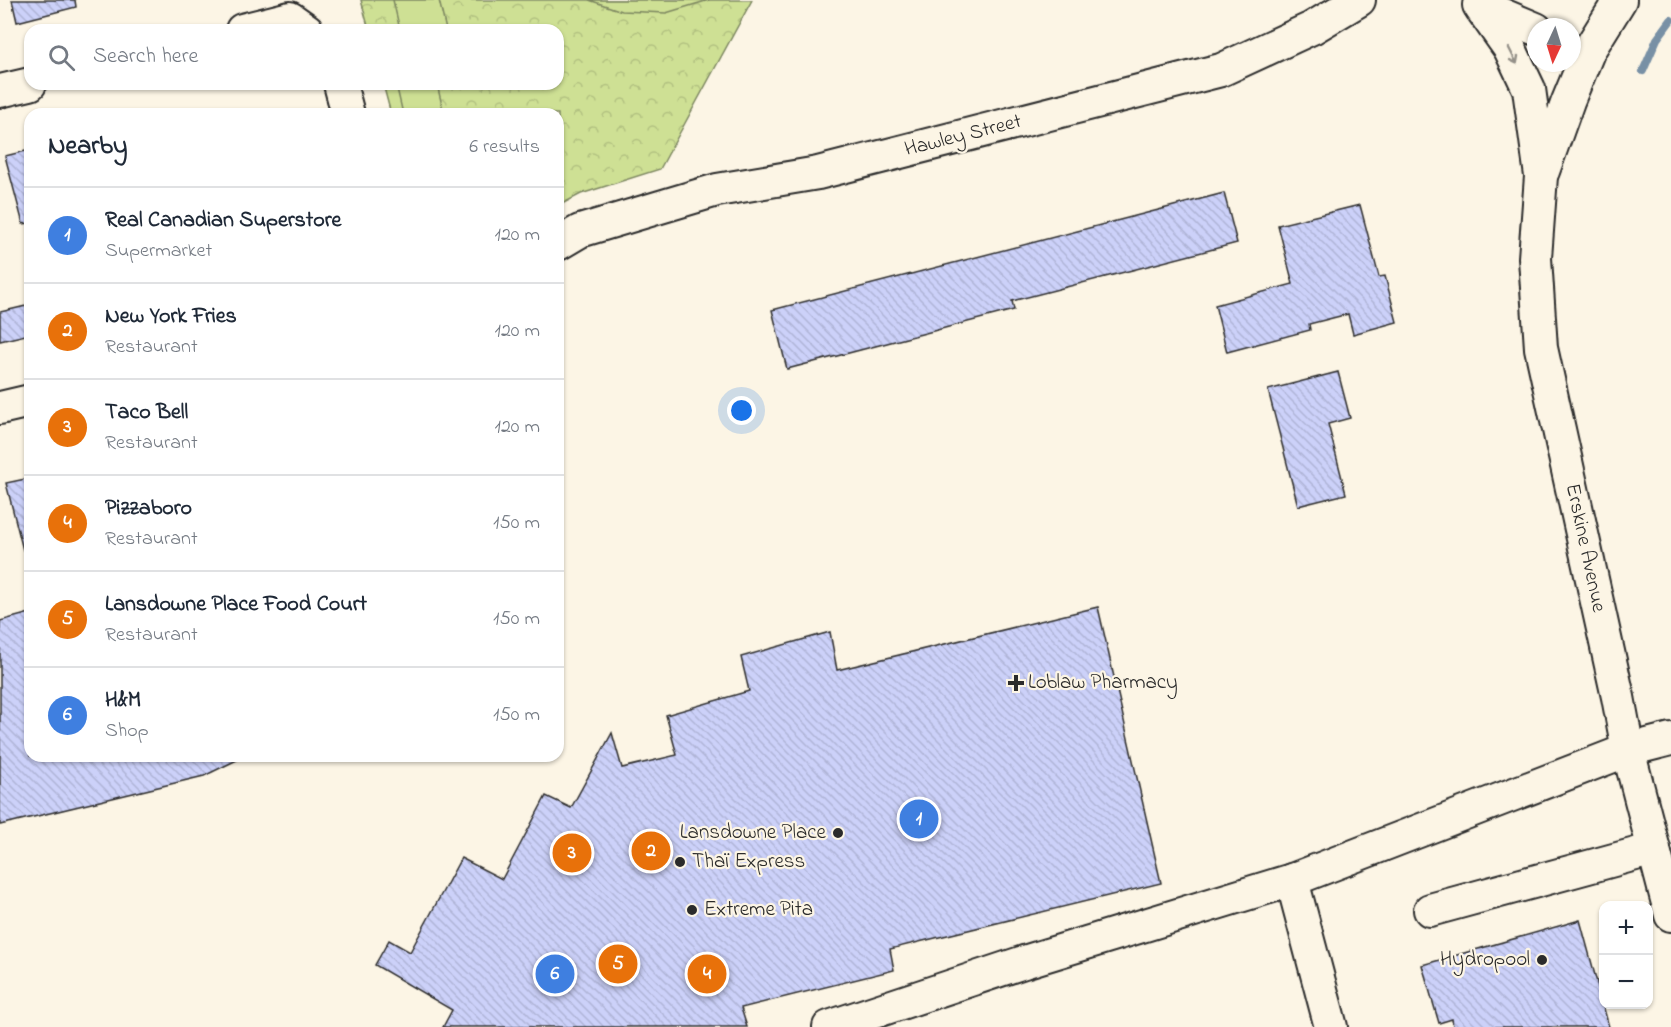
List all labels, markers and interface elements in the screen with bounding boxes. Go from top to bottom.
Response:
north arrow [1527,18,1581,72]
search box [24,24,564,90]
icon: search [45,41,78,74]
text: Search here [93,41,198,73]
one-way arrow [1508,47,1519,65]
street label: Hawley Street [901,107,1025,167]
text: Nearby [48,128,127,166]
text: 6 results [469,133,540,162]
text: Real Canadian Superstore [105,205,341,237]
text: 1 [64,221,71,250]
text: 120 m [495,221,540,250]
text: Supermarket [105,237,212,266]
text: New York Fries [105,301,237,333]
text: 2 [63,317,72,346]
text: 120 m [495,317,540,346]
text: Restaurant [105,333,198,362]
your location [727,396,756,425]
text: Taco Bell [105,397,188,429]
text: 3 [63,413,72,442]
text: 120 m [495,413,540,442]
text: Restaurant [105,429,198,458]
street label: Erskine Avenue [1557,481,1613,616]
text: Pizzaboro [105,493,192,525]
text: 4 [63,509,72,538]
text: 150 m [493,509,540,538]
text: Restaurant [105,525,198,554]
text: Lansdowne Place Food Court [105,589,367,621]
text: 5 [62,605,73,634]
text: 150 m [493,605,540,634]
text: Restaurant [105,621,198,650]
place label: Loblaw Pharmacy [1028,668,1178,700]
marker: Loblaw Pharmacy [1009,676,1023,690]
text: H&M [105,685,141,717]
text: 6 [63,701,72,730]
text: 150 m [493,701,540,730]
text: Shop [105,717,149,746]
pin: 1 [900,796,938,842]
place label: Lansdowne Place [680,818,827,848]
marker: Lansdowne Place [831,826,845,840]
pin: 2 [632,828,670,874]
pin: 3 [552,830,592,876]
place label: Thaï Express [692,847,805,877]
marker: Thaï Express [673,855,687,869]
place label: Extreme Pita [704,895,813,925]
map controls [1599,901,1653,1009]
button: + [1599,901,1653,955]
marker: Extreme Pita [685,903,699,917]
pin: 5 [598,942,638,986]
place label: Hydropool [1440,945,1530,977]
pin: 6 [536,952,574,996]
pin: 4 [688,952,726,996]
marker: Hydropool [1535,953,1549,967]
button: − [1599,955,1653,1009]

